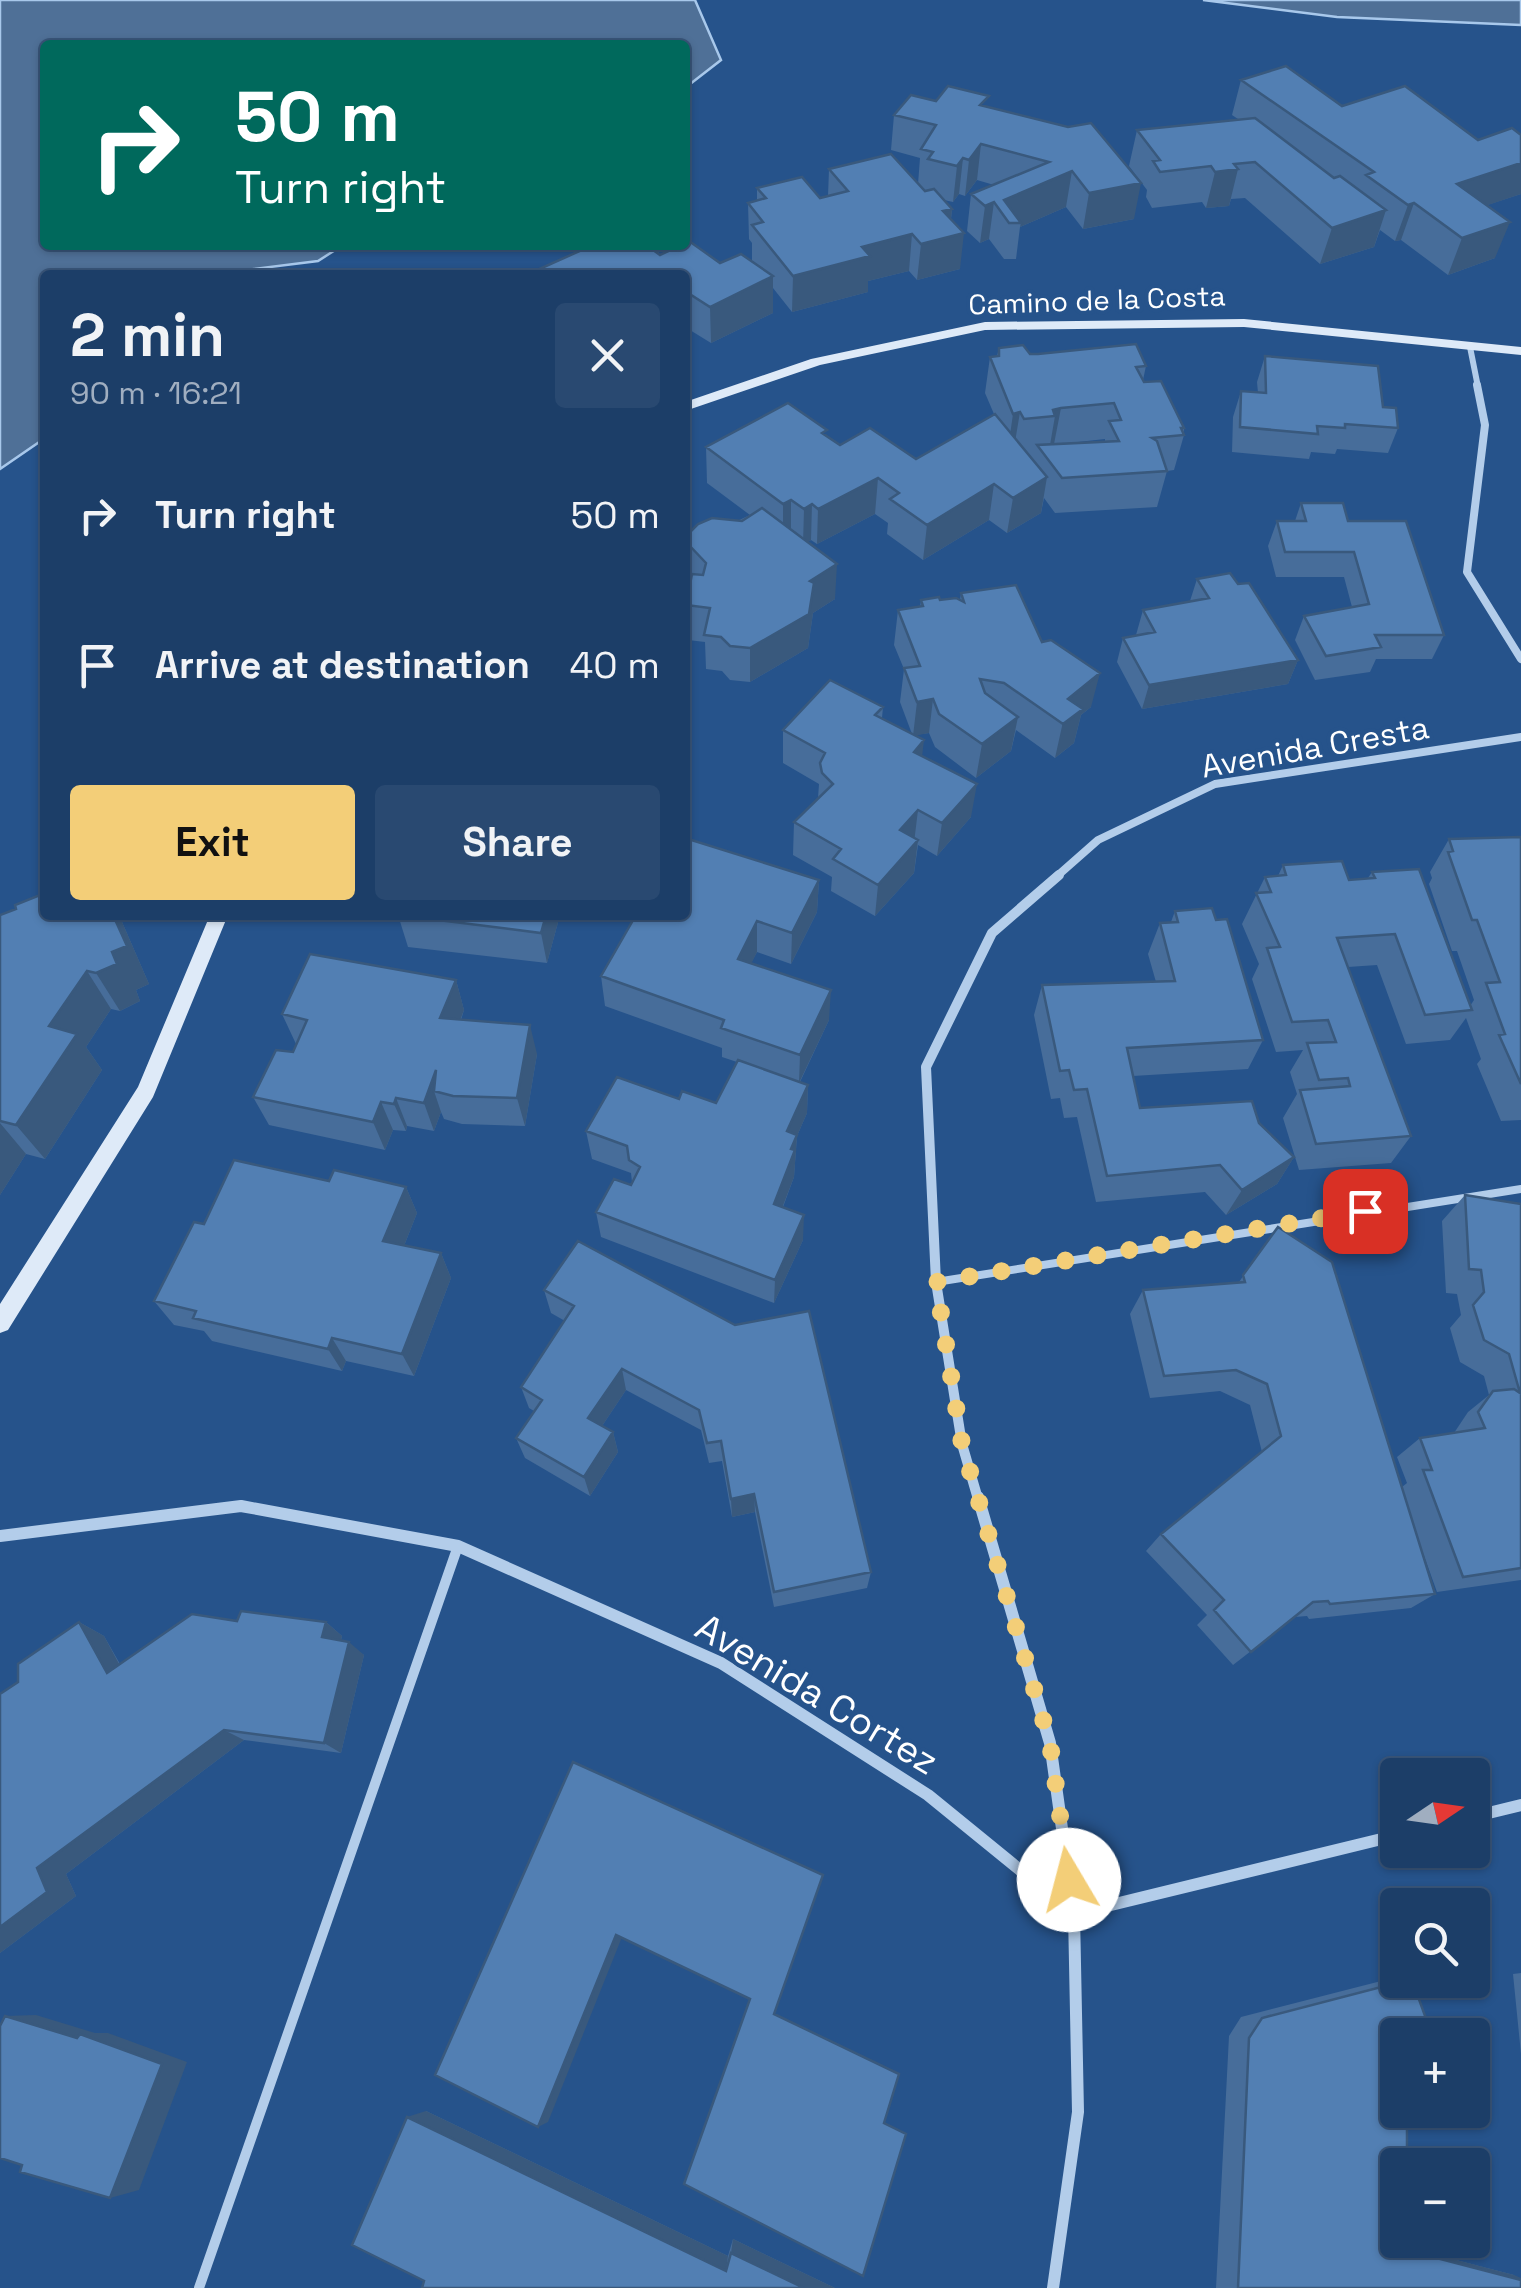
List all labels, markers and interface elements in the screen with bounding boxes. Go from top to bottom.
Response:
text: 50 m [235,72,400,161]
icon: right [70,80,200,210]
text: Turn right [235,159,446,216]
street label: Camino de la Costa [968,278,1226,322]
text: 2 min [70,297,225,374]
button: close [555,303,660,408]
text: 90 m · 16:21 [70,373,242,413]
icon: right [70,488,125,543]
text: Turn right [155,491,336,539]
text: 50 m [570,491,660,539]
icon: arrive [70,638,125,693]
text: Arrive at destination [155,641,530,689]
text: 40 m [569,641,660,689]
street label: Avenida Cresta [1198,707,1432,787]
button: Exit [70,785,355,900]
button: Share [375,785,660,900]
pin [1323,1169,1408,1254]
icon: arrive [1338,1184,1393,1239]
street label: Avenida Cortez [687,1603,947,1785]
north arrow [1380,1758,1490,1868]
map controls [1380,1758,1490,2258]
position arrow [1017,1828,1121,1932]
button: search [1380,1888,1490,1998]
button: + [1380,2018,1490,2128]
button: − [1380,2148,1490,2258]

